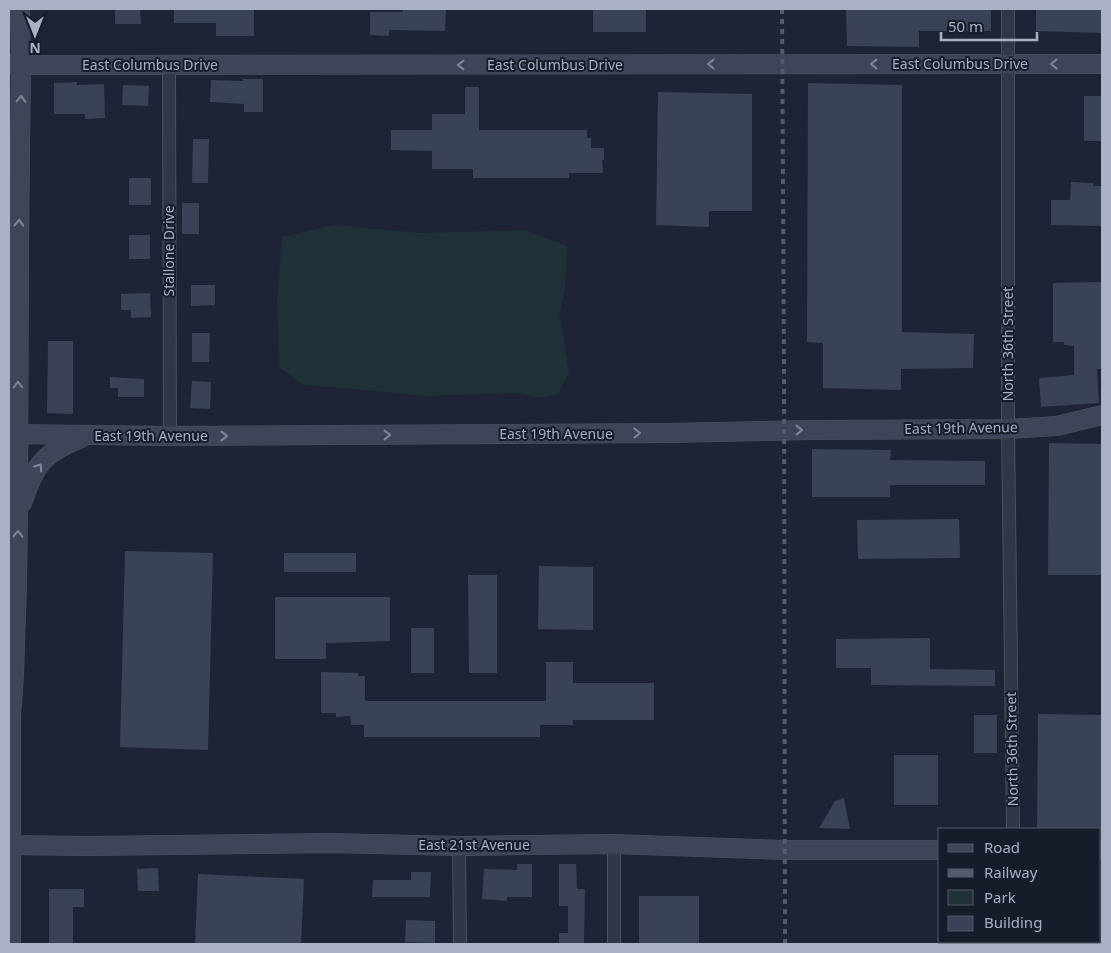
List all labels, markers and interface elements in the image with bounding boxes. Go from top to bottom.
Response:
north arrow [10,10,60,60]
scale bar [941,10,1037,42]
text: 50 m [948,16,983,36]
text: N [29,39,41,58]
street label: East Columbus Drive [892,54,1028,73]
street label: East Columbus Drive [82,55,218,74]
street label: East Columbus Drive [487,55,623,74]
one-way arrow [707,59,714,69]
one-way arrow [869,59,877,69]
one-way arrow [1049,59,1057,69]
one-way arrow [457,60,464,70]
one-way arrow [16,95,26,102]
street label: Stallone Drive [159,205,178,297]
one-way arrow [14,219,24,226]
street label: North 36th Street [998,287,1017,401]
one-way arrow [13,381,23,389]
street label: East 19th Avenue [904,417,1018,438]
street label: East 19th Avenue [499,424,613,443]
one-way arrow [796,425,804,435]
street label: East 19th Avenue [94,426,208,445]
one-way arrow [634,428,641,438]
one-way arrow [384,430,391,440]
one-way arrow [221,431,229,441]
one-way arrow [33,463,42,473]
one-way arrow [13,530,23,538]
street label: North 36th Street [1001,692,1022,807]
legend [938,828,1101,943]
street label: East 21st Avenue [418,835,530,854]
text: Road [984,837,1020,857]
text: Railway [984,862,1038,882]
text: Park [984,887,1016,907]
text: Building [984,912,1042,932]

